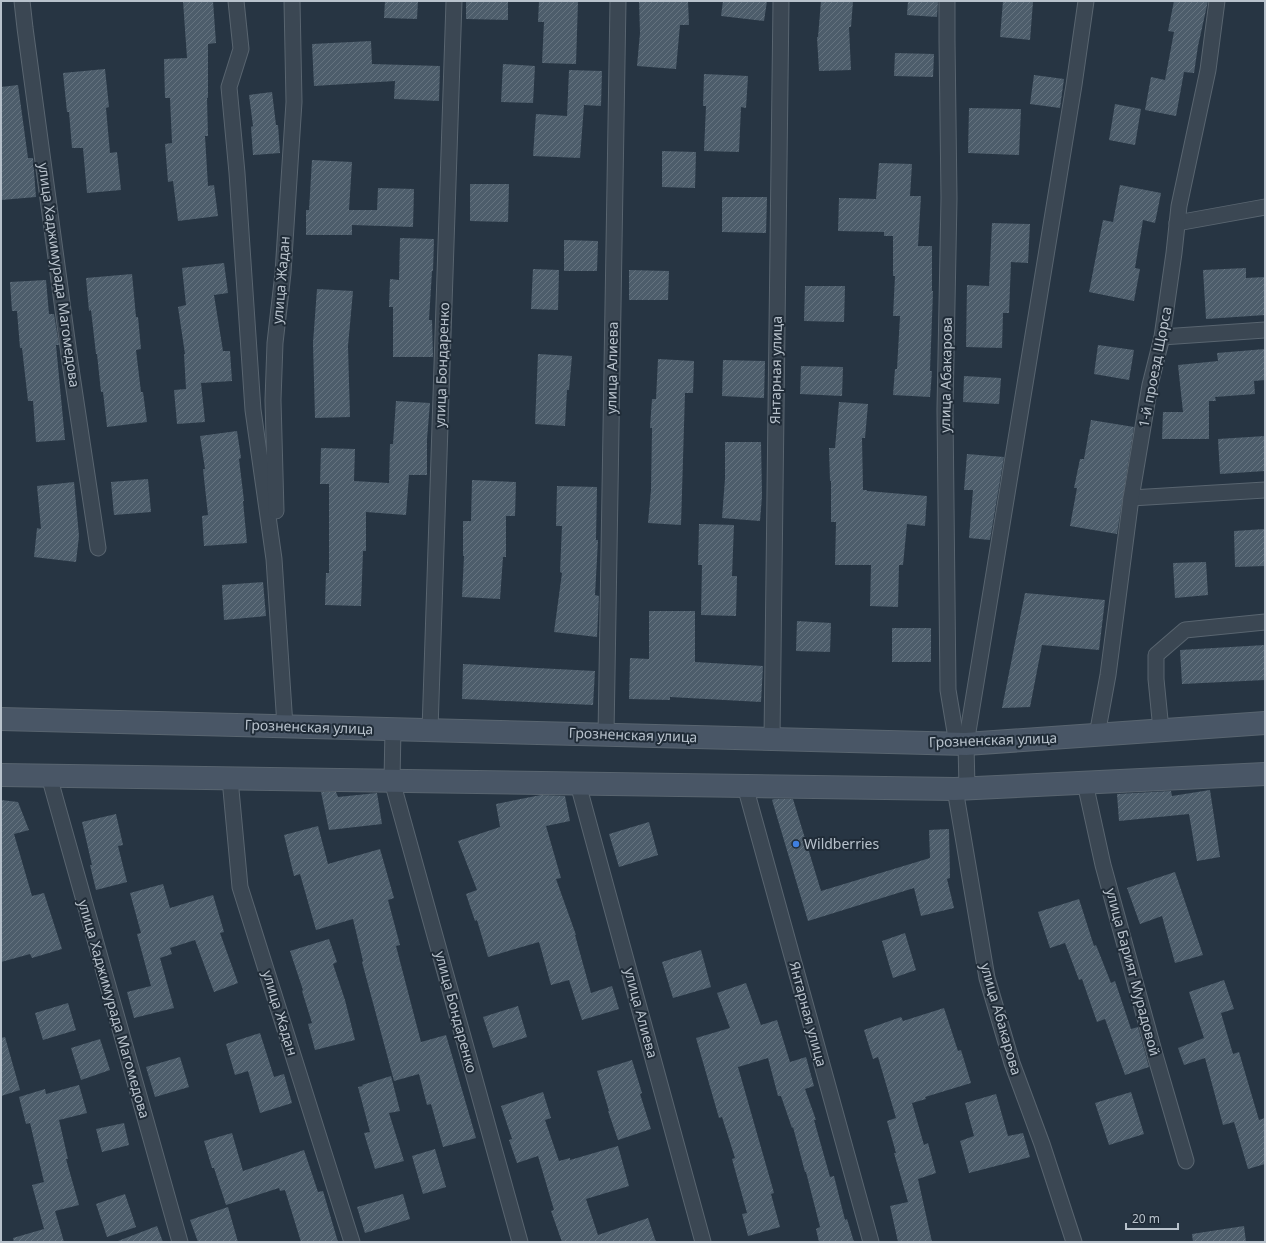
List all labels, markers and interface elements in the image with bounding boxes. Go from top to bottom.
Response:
street label: улица Хаджимурада Магомедова [34,161,85,389]
street label: улица Жадан [267,235,294,325]
street label: улица Бондаренко [430,302,453,428]
street label: 1-й проезд Щорса [1133,305,1176,429]
street label: Янтарная улица [765,316,786,424]
street label: улица Абакарова [935,317,956,433]
street label: улица Алиева [601,322,622,414]
street label: Грозненская улица [244,715,374,738]
street label: Грозненская улица [568,723,698,746]
street label: Грозненская улица [928,728,1058,751]
place label: Wildberries [804,834,879,853]
marker: Wildberries [791,839,801,849]
street label: улица Барият Мурадовой [1102,886,1165,1058]
street label: улица Хаджимурада Магомедова [74,897,155,1120]
street label: улица Бондаренко [431,949,482,1075]
street label: Янтарная улица [785,959,832,1069]
street label: улица Абакарова [976,961,1027,1077]
street label: улица Алиева [620,966,663,1060]
street label: улица Жадан [258,968,303,1058]
scale bar [1126,1205,1178,1231]
text: 20 m [1132,1210,1160,1227]

